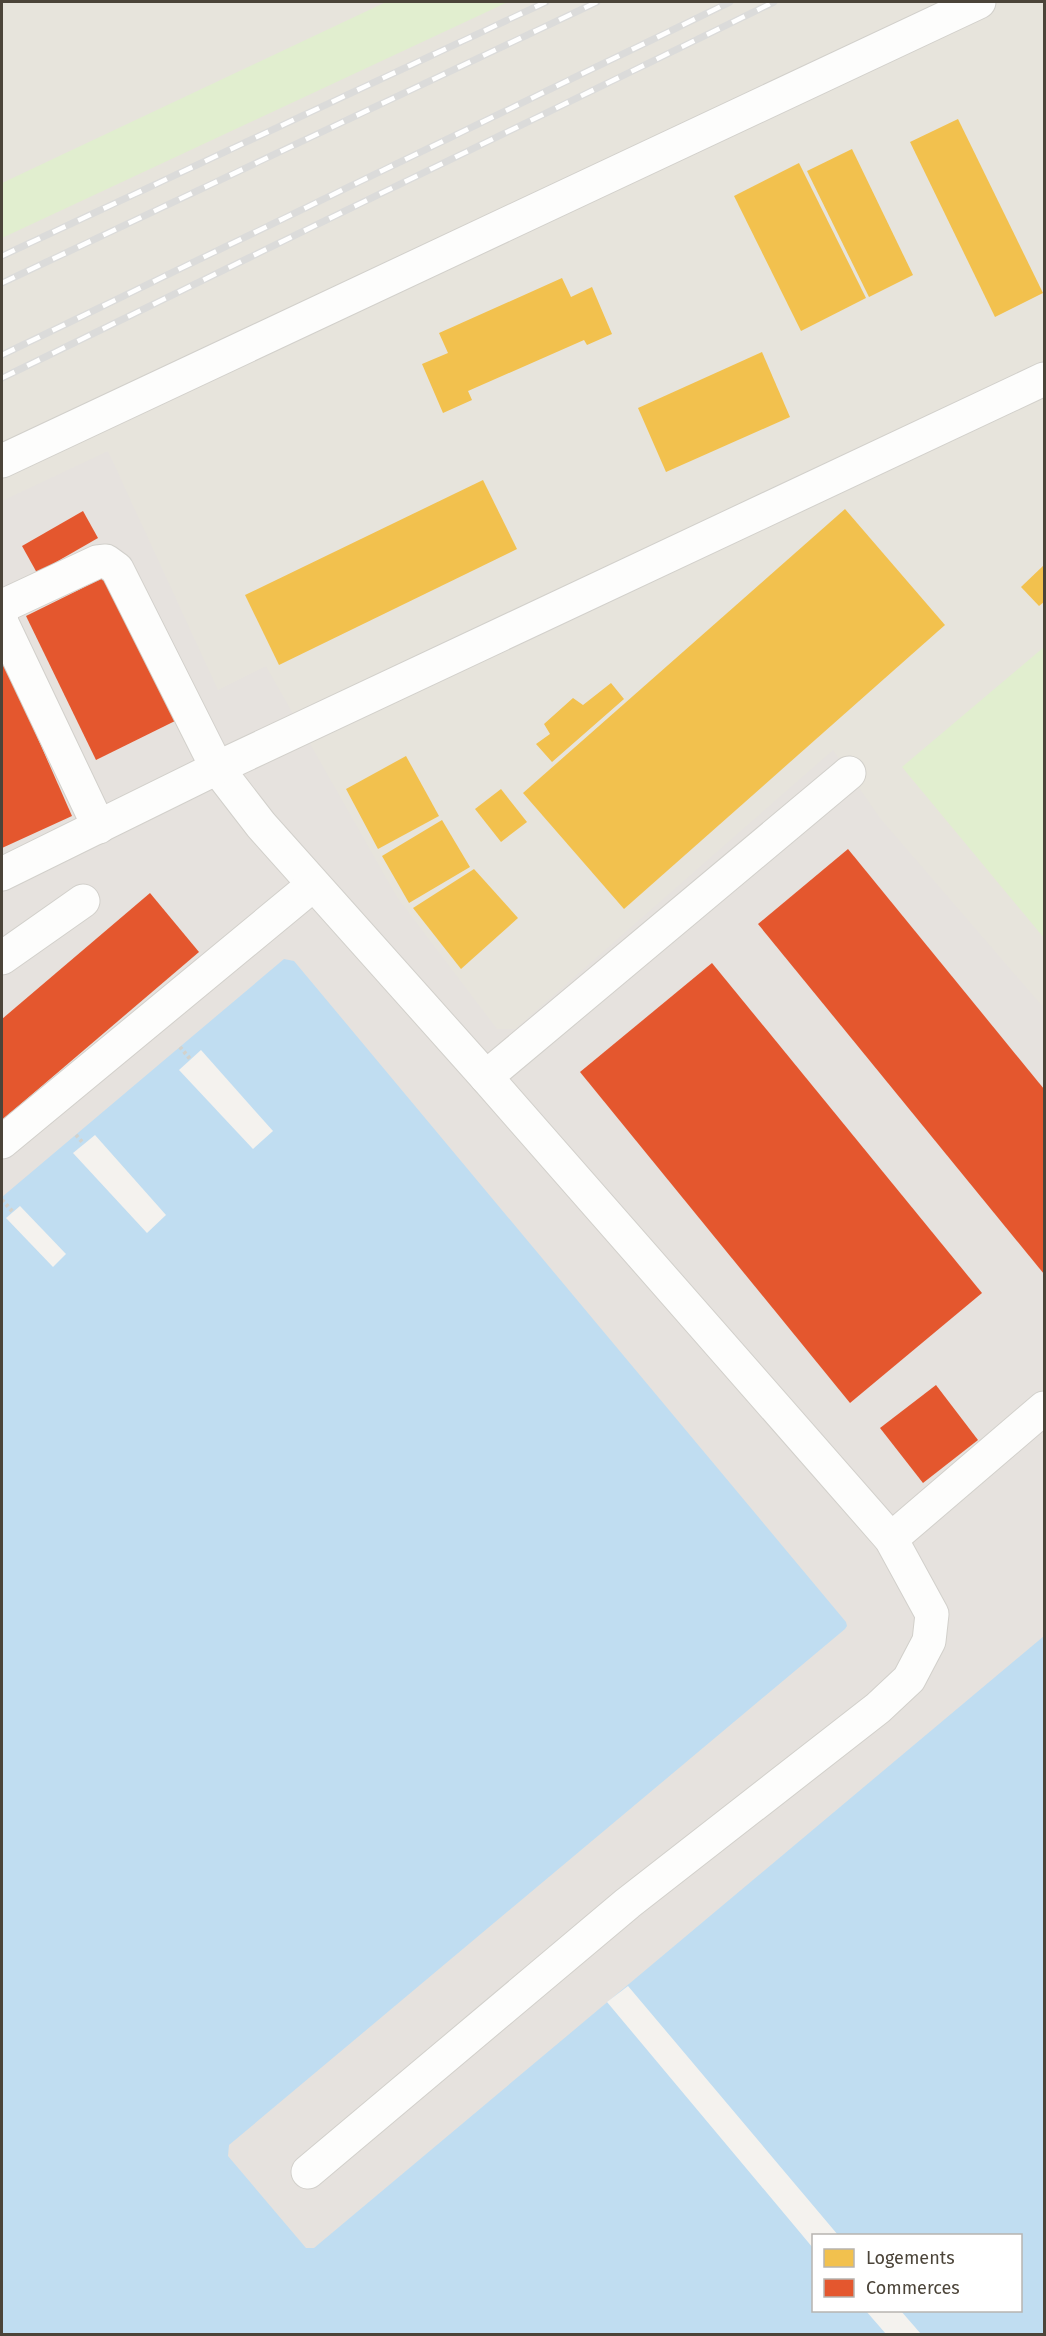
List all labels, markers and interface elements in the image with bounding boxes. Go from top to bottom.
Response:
legend [812,2234,1022,2312]
text: Logements [866,2247,955,2269]
text: Commerces [866,2277,960,2299]

